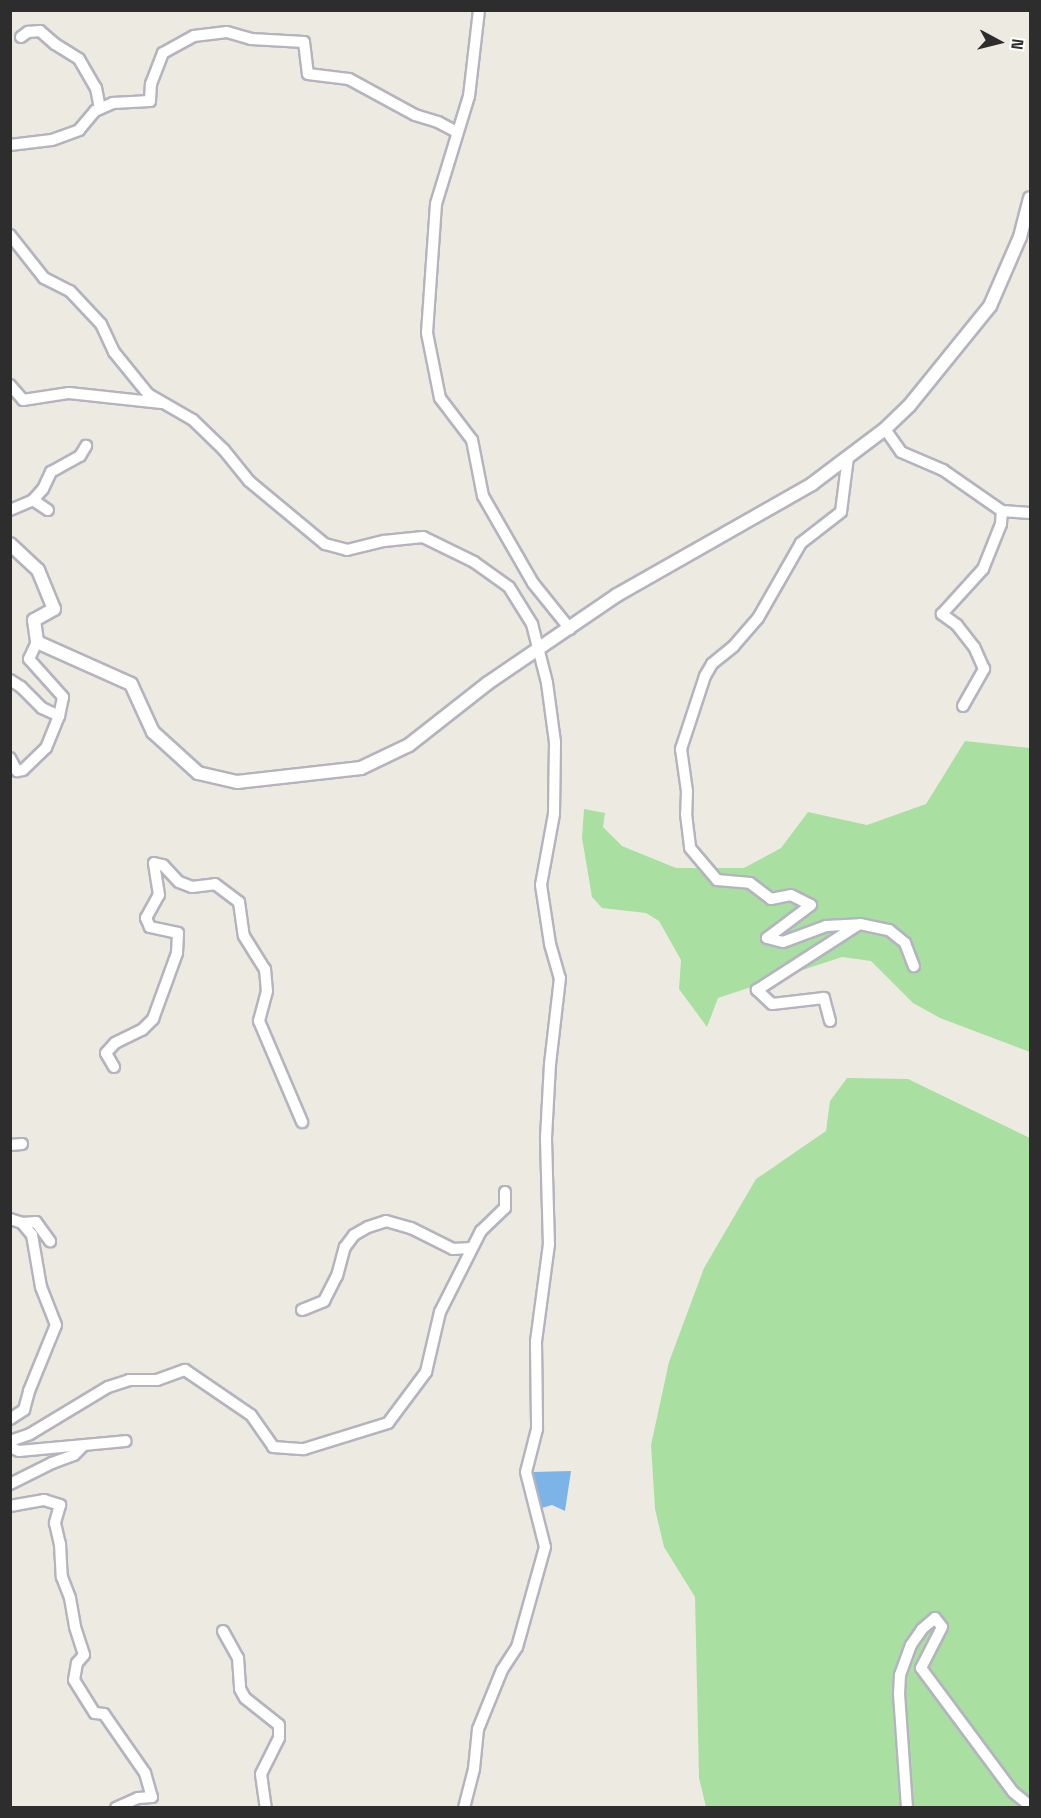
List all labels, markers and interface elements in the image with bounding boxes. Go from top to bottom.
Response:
north arrow [969,12,1029,72]
text: N [1006,38,1028,51]

